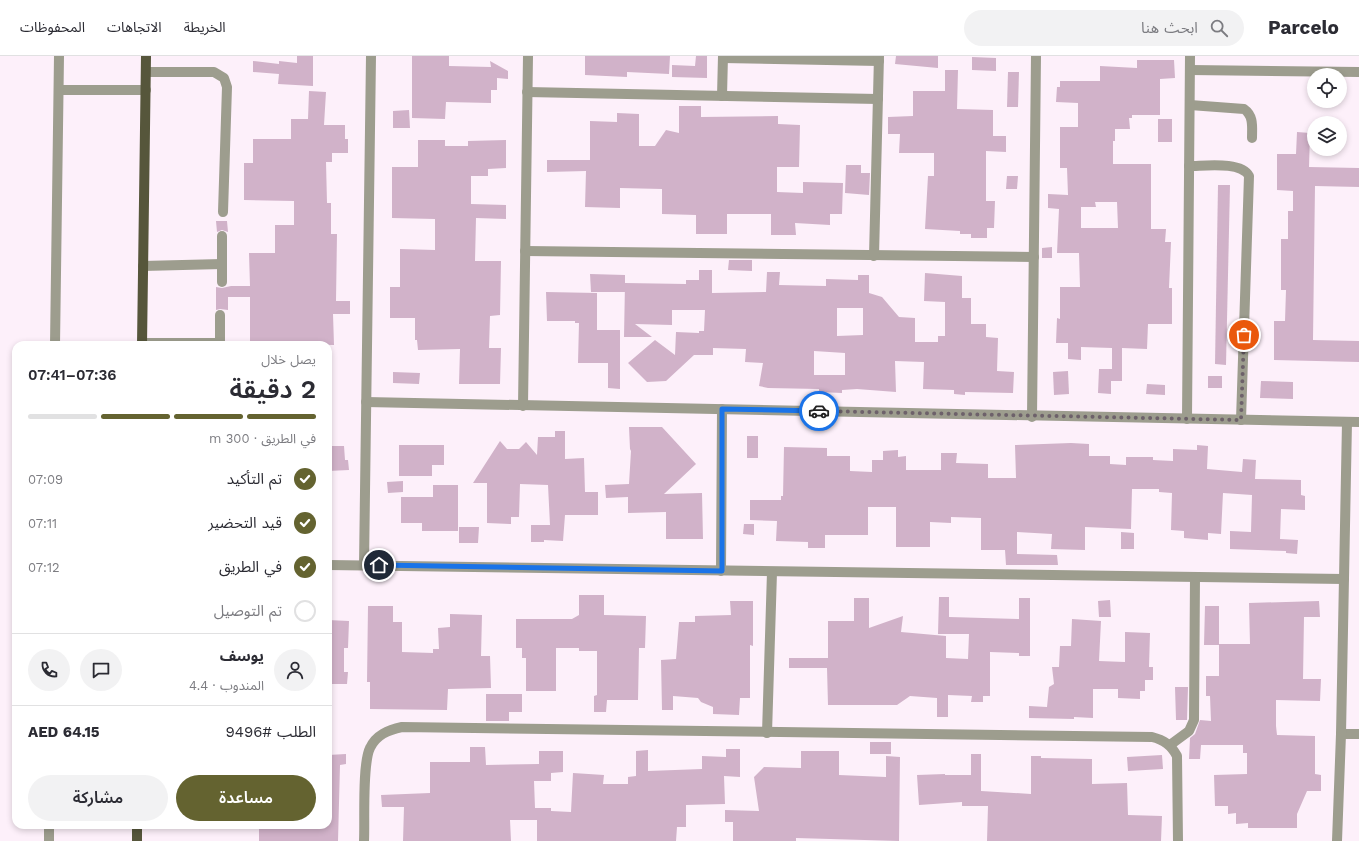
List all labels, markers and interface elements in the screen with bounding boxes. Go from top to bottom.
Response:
search box [964,10,1244,46]
text: Parcelo [1268,16,1339,39]
icon: search [1208,17,1230,39]
text: المحفوظات [20,19,85,35]
text: الاتجاهات [107,19,162,35]
text: الخريطة [184,19,226,35]
text: ابحث هنا [1141,19,1198,37]
map controls [1307,68,1347,156]
button: locate [1307,68,1347,108]
button: layers [1307,116,1347,156]
pin [1227,318,1261,352]
icon: bag [1233,324,1255,346]
text: يصل خلال [261,352,316,367]
text: 07:36–07:41 [28,366,116,384]
text: 2 دقيقة [230,374,316,404]
courier [799,391,839,431]
icon: car [808,400,830,422]
text: في الطريق · 300 m [209,431,316,446]
icon: check [294,468,316,490]
text: تم التأكيد [227,470,282,488]
text: 07:09 [28,472,63,487]
icon: check [294,512,316,534]
text: قيد التحضير [208,514,282,532]
text: 07:11 [28,516,57,531]
pin [362,548,396,582]
icon: home [368,554,390,576]
icon: check [294,556,316,578]
text: في الطريق [219,558,282,576]
text: 07:12 [28,560,60,575]
text: تم التوصيل [214,602,282,620]
text: يوسف [220,647,264,665]
button: phone [28,649,70,691]
button: chat [80,649,122,691]
button: person [274,649,316,691]
text: المندوب · 4.4 [189,678,264,693]
text: AED 64.15 [28,723,100,741]
text: الطلب #9496 [225,723,316,741]
button: مشاركة [28,775,168,821]
button: مساعدة [176,775,316,821]

